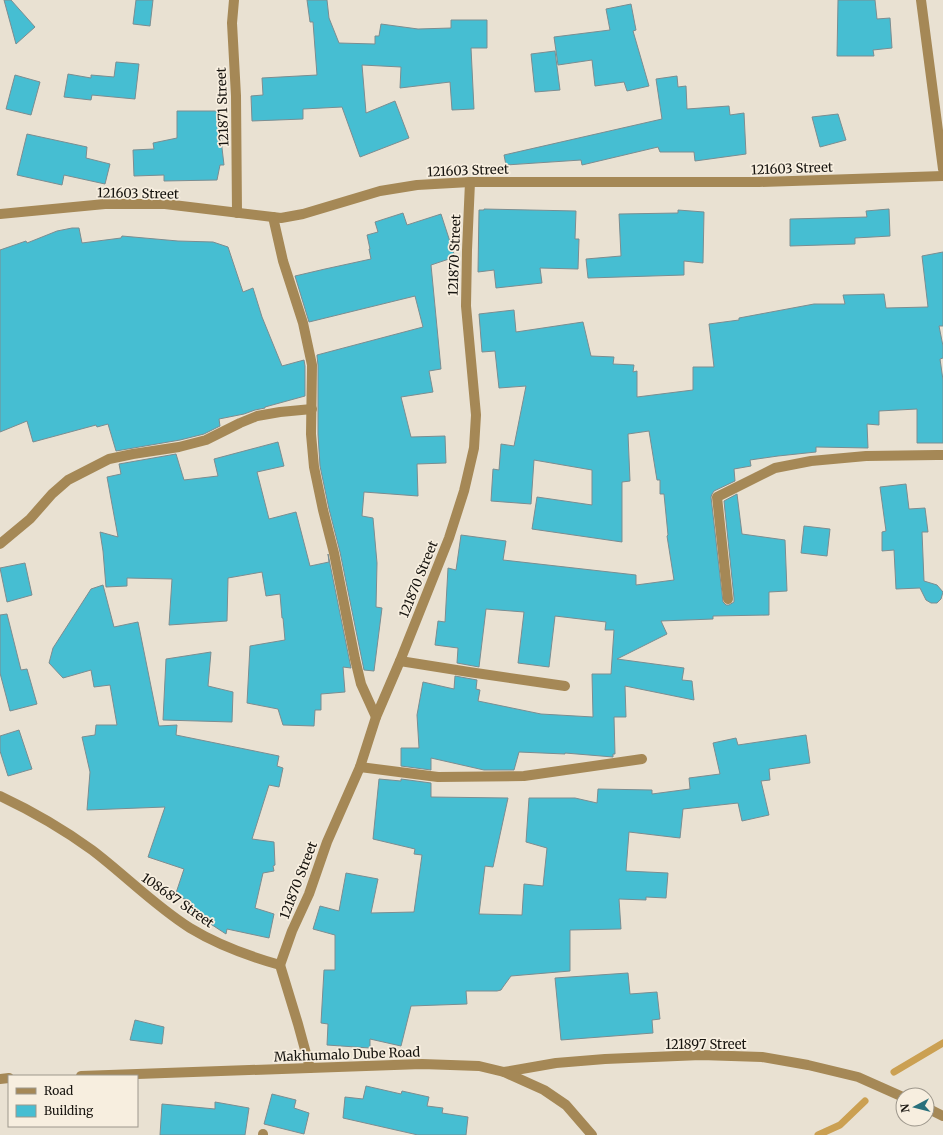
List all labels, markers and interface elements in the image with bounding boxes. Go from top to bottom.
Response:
street label: 121871 Street [213,67,232,147]
street label: 121603 Street [751,159,833,178]
street label: 121603 Street [427,161,509,180]
street label: 121603 Street [97,184,179,203]
street label: 121870 Street [445,214,464,296]
street label: 121870 Street [395,538,442,620]
street label: 121870 Street [276,839,321,921]
street label: 108687 Street [138,869,217,932]
street label: 121897 Street [665,1036,747,1053]
street label: Makhumalo Dube Road [274,1043,421,1066]
legend [8,1075,138,1127]
text: Road [44,1083,73,1098]
north arrow [895,1087,935,1127]
text: Building [44,1103,94,1118]
text: N [898,1103,913,1113]

